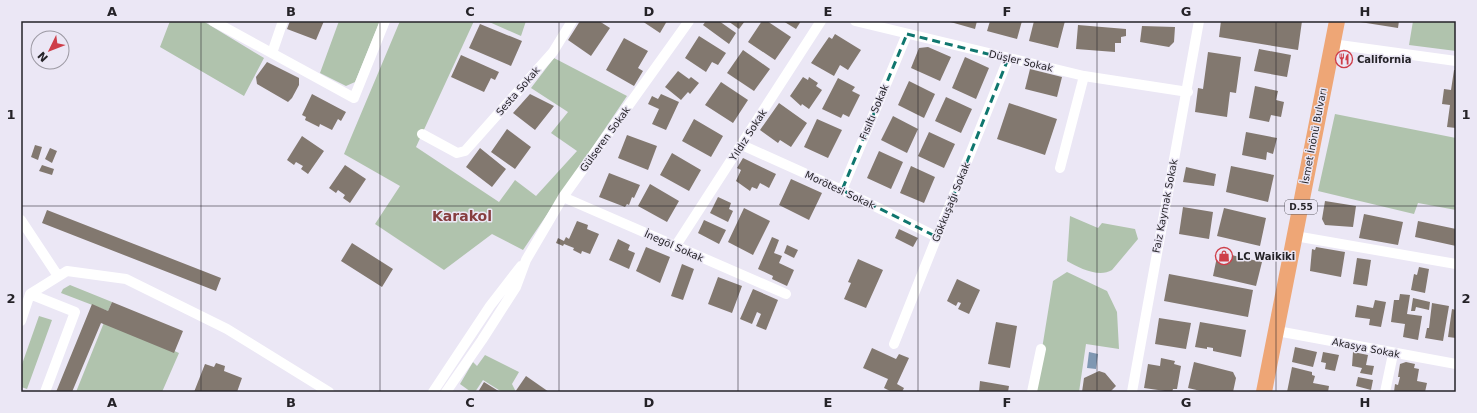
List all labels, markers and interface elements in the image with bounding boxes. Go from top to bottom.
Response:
text: A [107,4,117,19]
text: B [286,4,296,19]
text: C [465,4,475,19]
text: D [644,4,655,19]
text: E [824,4,832,19]
text: F [1003,4,1011,19]
text: G [1181,4,1191,19]
text: H [1360,4,1370,19]
north arrow [30,30,70,70]
street label: Düşler Sokak [988,48,1054,74]
text: N [35,49,51,64]
restaurant icon: California [1334,49,1354,69]
place label: California [1357,54,1411,65]
street label: Sesta Sokak [494,64,542,118]
street label: Fısıltı Sokak [857,82,891,141]
street label: İsmet İnönü Bulvarı [1298,87,1329,185]
street label: Gülseren Sokak [578,104,632,174]
text: 1 [6,107,16,122]
street label: Yıldız Sokak [727,107,769,164]
text: 1 [1461,107,1471,122]
street label: Faiz Kaymak Sokak [1150,158,1180,254]
street label: Gökkuşağı Sokak [930,160,972,244]
street label: Morötesi Sokak [803,169,877,211]
road number: D.55 [1285,200,1317,214]
district label: Karakol [432,208,492,224]
street label: İnegöl Sokak [643,227,706,264]
shop icon: LC Waikiki [1214,246,1234,266]
place label: LC Waikiki [1237,251,1295,262]
text: 2 [6,291,16,306]
text: 2 [1461,291,1471,306]
street label: Akasya Sokak [1331,336,1401,360]
text: A [107,395,117,410]
text: B [286,395,296,410]
text: C [465,395,475,410]
text: D [644,395,655,410]
text: E [824,395,832,410]
text: F [1003,395,1011,410]
text: G [1181,395,1191,410]
text: H [1360,395,1370,410]

